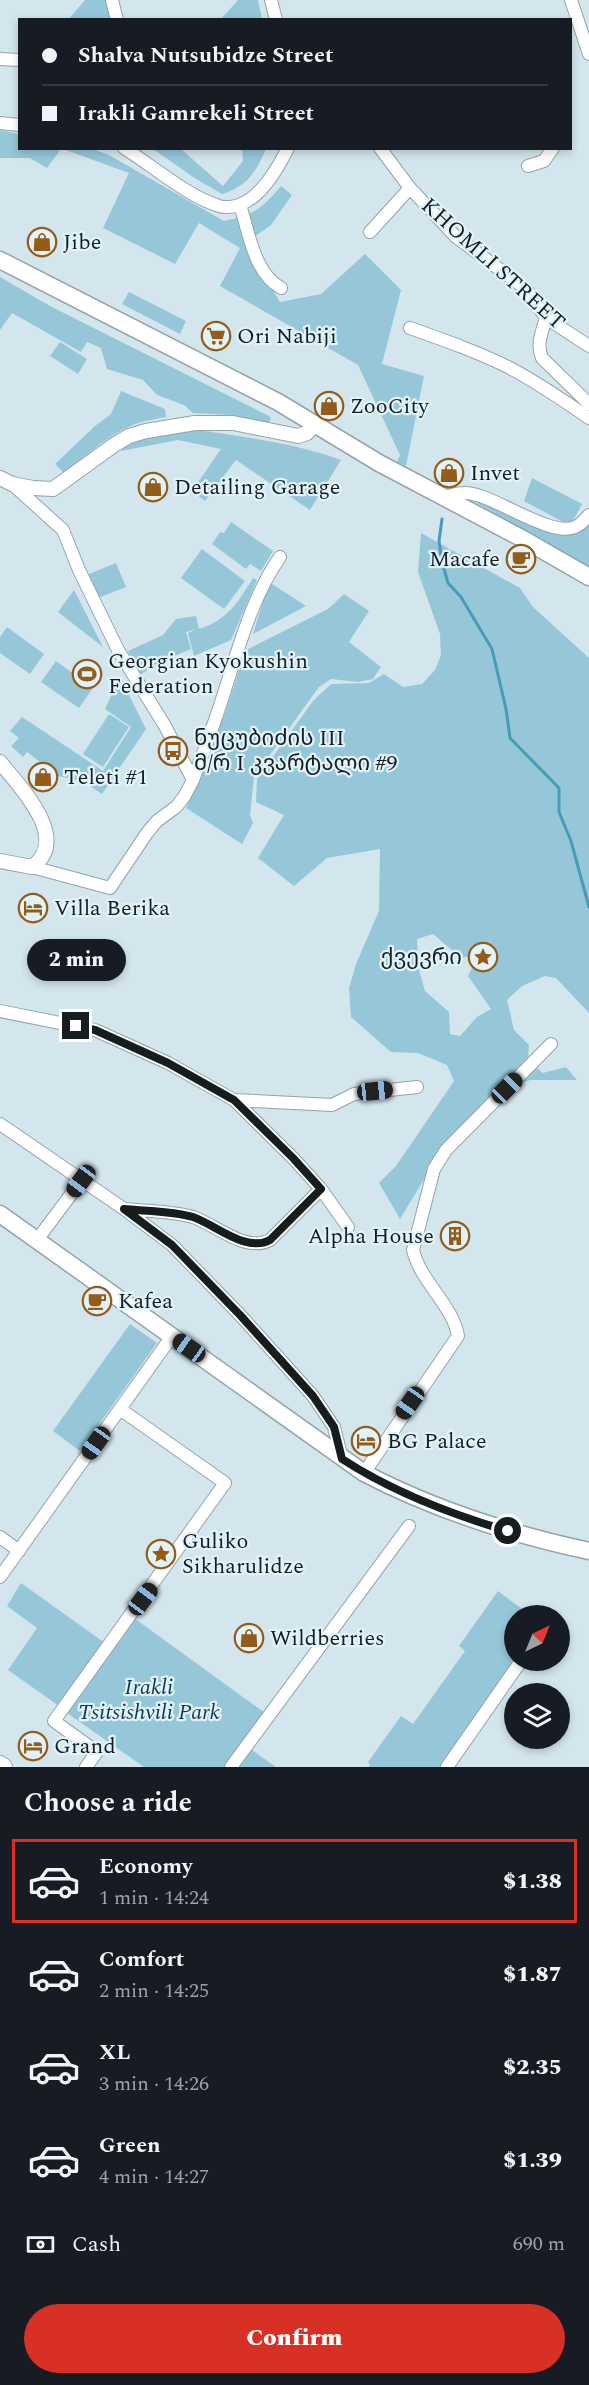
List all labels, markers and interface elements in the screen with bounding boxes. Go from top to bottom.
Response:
text: Shalva Nutsubidze Street [78,39,333,72]
text: Irakli Gamrekeli Street [78,97,314,130]
street label: KHOMLI STREET [413,190,573,338]
shop icon: Jibe [26,226,58,258]
place label: Jibe [63,226,101,259]
supermarket icon: Ori Nabiji [200,320,232,352]
place label: Ori Nabiji [237,320,337,353]
shop icon: ZooCity [313,390,345,422]
place label: ZooCity [350,390,430,423]
shop icon: Invet [433,457,465,489]
place label: Invet [470,457,520,490]
shop icon: Detailing Garage [137,471,169,503]
place label: Detailing Garage [174,471,340,504]
place label: Macafe [429,543,500,576]
cafe icon: Macafe [505,543,537,575]
place label: Georgian Kyokushin Federation [108,645,308,703]
sports icon: Georgian Kyokushin Federation [71,658,103,690]
place label: ნუცუბიძის III მ/რ I კვარტალი #9 [194,722,398,780]
bus stop icon: ნუცუბიძის III მ/რ I კვარტალი #9 [157,735,189,767]
shop icon: Teleti #1 [27,761,59,793]
place label: Teleti #1 [64,761,148,794]
hotel icon: Villa Berika [17,892,49,924]
place label: Villa Berika [54,892,170,925]
callout: 2 min [26,939,125,981]
place label: ქვევრი [381,941,462,974]
place icon: ქვევრი [467,941,499,973]
text: 2 min [49,945,104,975]
route end [62,1012,89,1039]
car [488,1069,526,1107]
car [356,1080,394,1102]
car [63,1161,99,1201]
place label: Alpha House [308,1220,434,1253]
building icon: Alpha House [439,1220,471,1252]
cafe icon: Kafea [81,1285,113,1317]
place label: Kafea [118,1285,173,1318]
car [169,1330,209,1366]
car [392,1383,428,1423]
car [78,1423,114,1463]
hotel icon: BG Palace [350,1425,382,1457]
place label: BG Palace [387,1425,487,1458]
route start [494,1517,521,1544]
place label: Guliko Sikharulidze [182,1525,304,1583]
place icon: Guliko Sikharulidze [145,1538,177,1570]
car [125,1579,161,1619]
north arrow [504,1605,570,1671]
map controls [504,1605,570,1749]
shop icon: Wildberries [233,1622,265,1654]
place label: Wildberries [270,1622,385,1655]
park label: Irakli Tsitsishvili Park [78,1671,220,1729]
button: layers [504,1683,570,1749]
hotel icon: Grand [17,1730,49,1762]
place label: Grand [54,1730,116,1763]
text: Choose a ride [24,1782,192,1824]
text: Economy [99,1850,192,1883]
icon: car [27,1854,81,1908]
text: $1.38 [503,1865,562,1898]
text: 1 min · 14:24 [99,1883,209,1913]
text: Comfort [99,1943,184,1976]
icon: car [27,1947,81,2001]
text: $1.87 [503,1958,562,1991]
text: 2 min · 14:25 [99,1976,209,2006]
text: XL [99,2036,130,2069]
icon: car [27,2040,81,2094]
text: $2.35 [503,2051,562,2084]
text: 3 min · 14:26 [99,2069,209,2099]
text: Green [99,2129,161,2162]
icon: car [27,2133,81,2187]
text: $1.39 [503,2144,562,2177]
text: 4 min · 14:27 [99,2162,209,2192]
icon: cash [24,2228,57,2261]
text: Cash [72,2228,121,2261]
text: 690 m [513,2229,565,2259]
button: Confirm [24,2304,565,2373]

